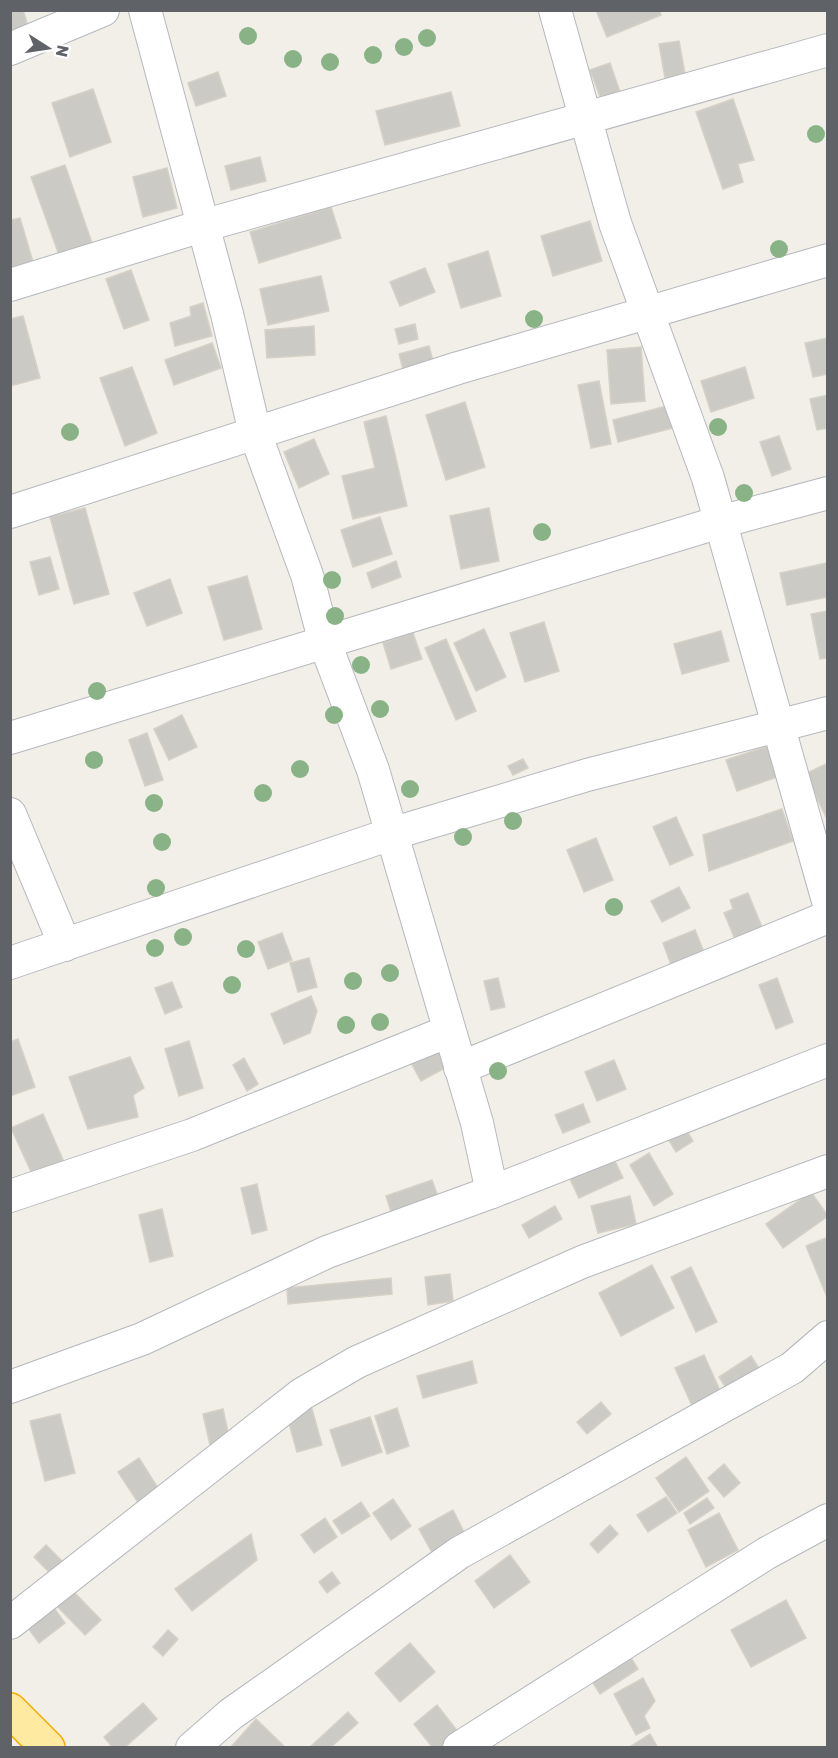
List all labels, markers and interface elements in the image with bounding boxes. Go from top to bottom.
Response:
north arrow [18,18,78,78]
text: N [52,43,73,59]

